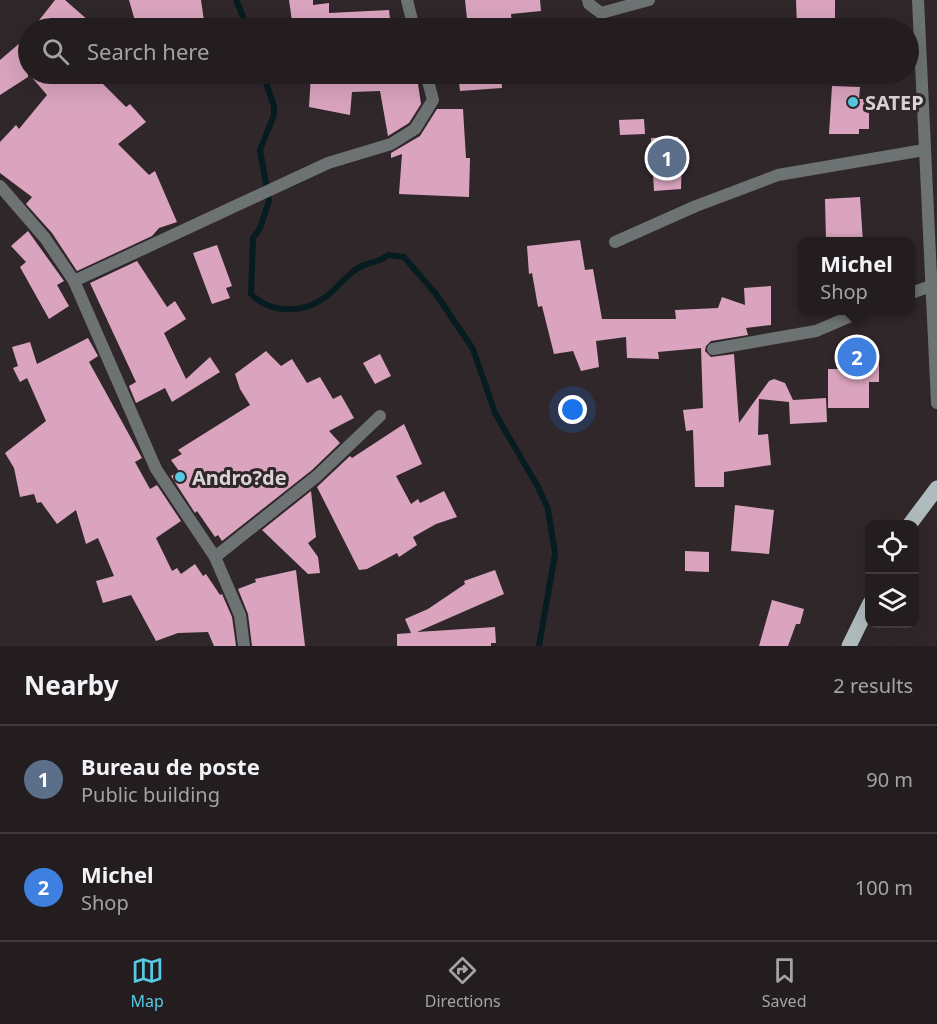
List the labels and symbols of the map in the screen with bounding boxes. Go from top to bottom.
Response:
place label: SATEP [865,89,924,116]
marker: SATEP [846,95,860,109]
pin: 1 [648,136,686,180]
pin: 2 [838,334,876,380]
your location [558,395,587,424]
place label: Andro?de [192,464,287,491]
marker: Andro?de [173,470,187,484]

